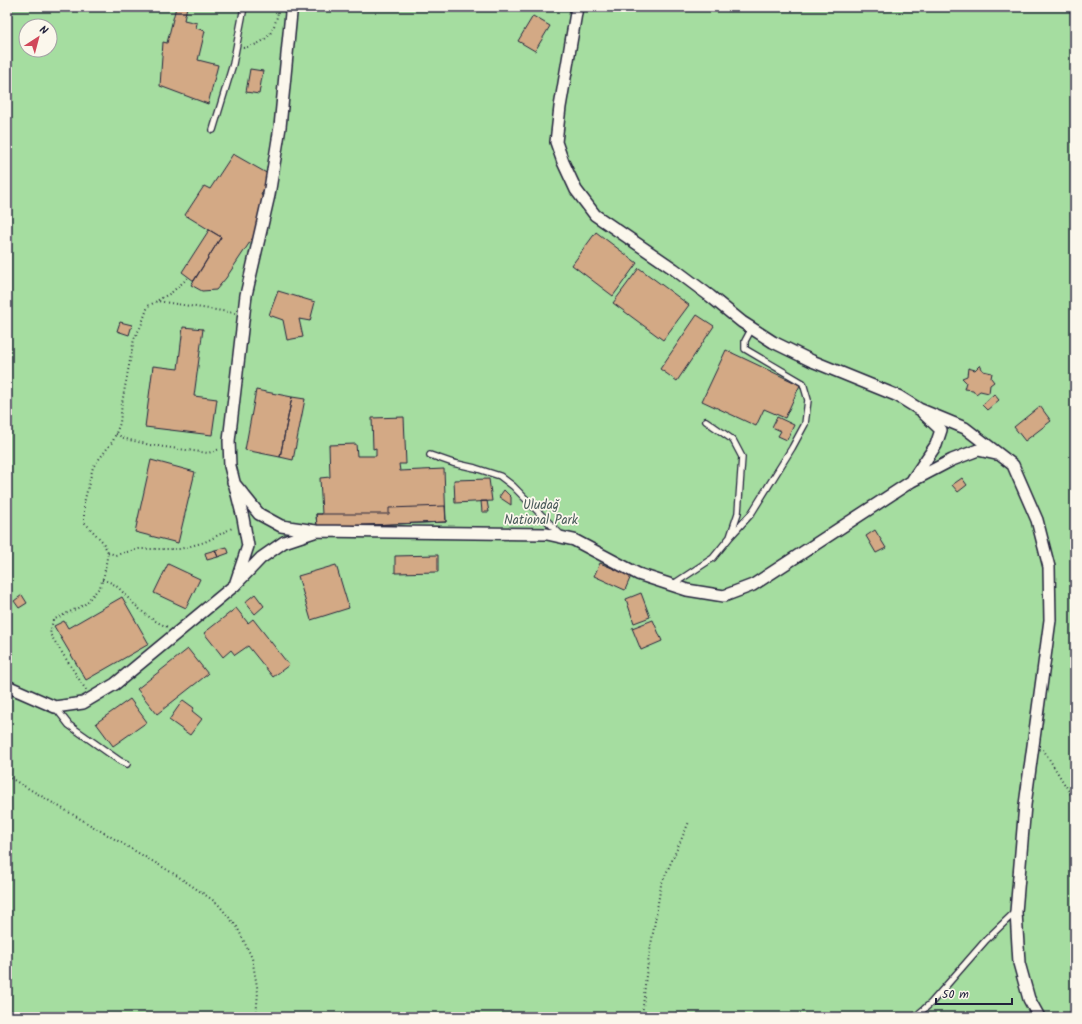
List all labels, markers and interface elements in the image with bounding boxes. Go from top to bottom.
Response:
north arrow [18,18,58,58]
text: N [35,21,51,40]
park label: Uludağ National Park [504,495,579,531]
scale bar [936,980,1012,1006]
text: 50 m [942,985,969,1004]

